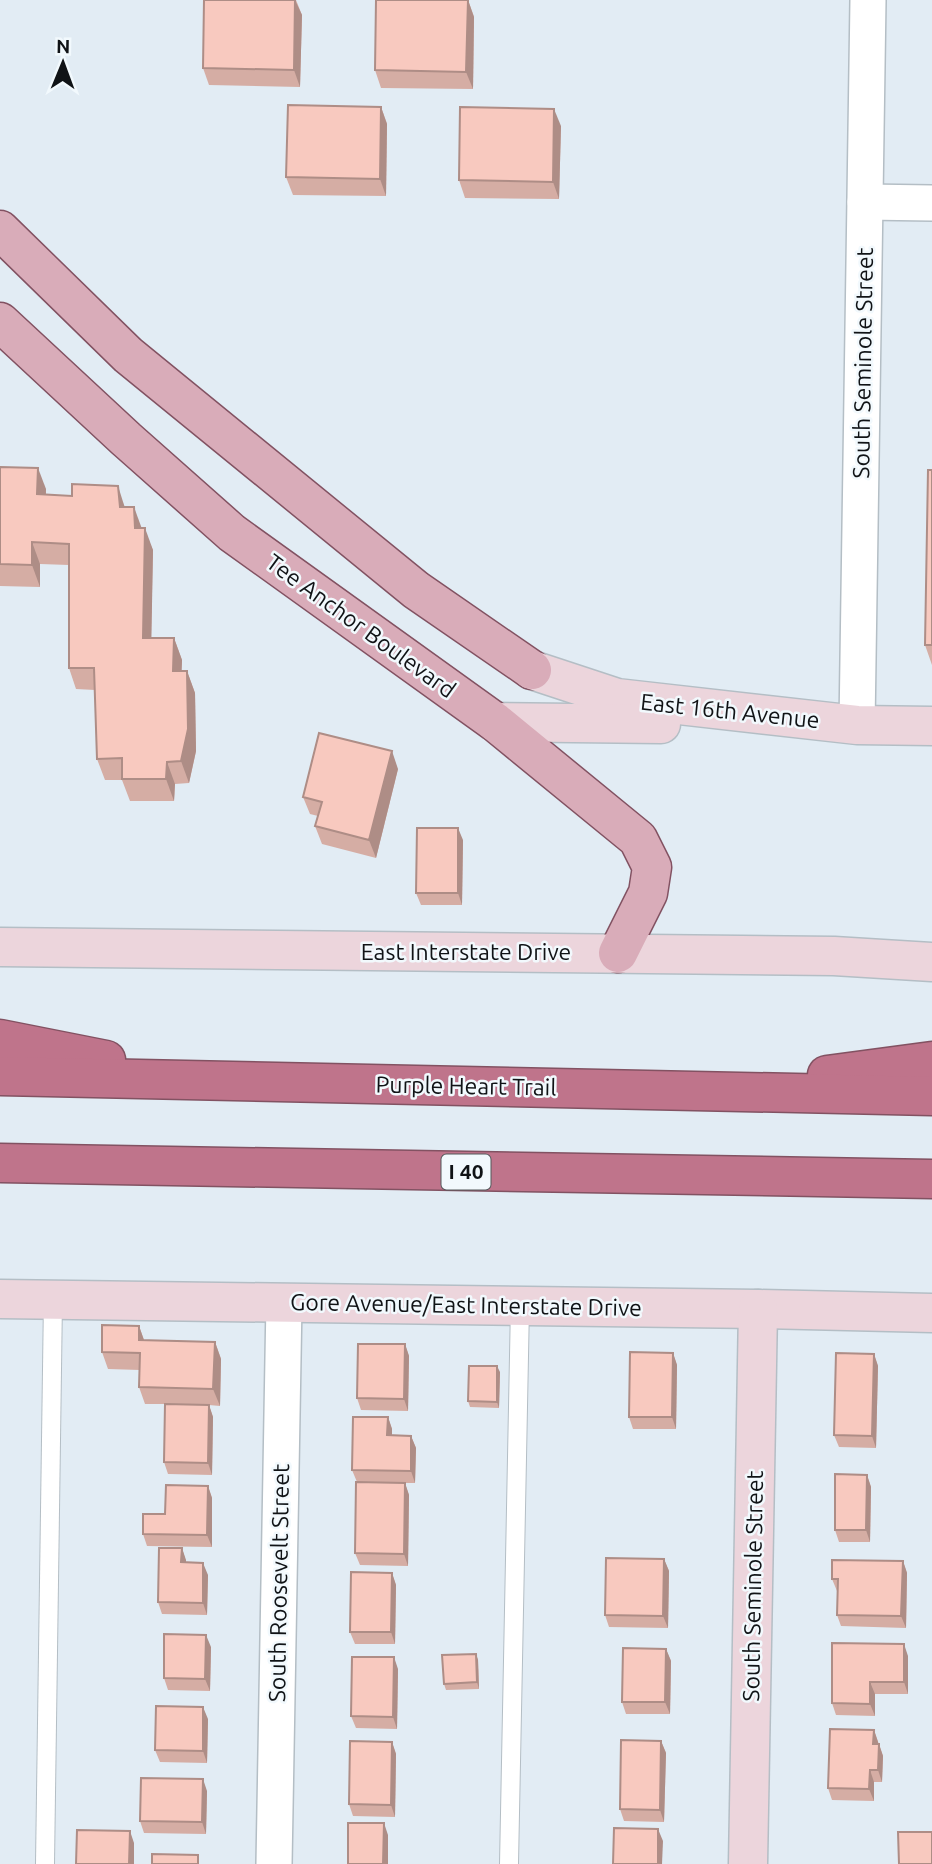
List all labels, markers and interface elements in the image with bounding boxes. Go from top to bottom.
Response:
north arrow [28,28,98,98]
text: N [56,35,71,57]
street label: South Seminole Street [848,247,877,479]
street label: Tee Anchor Boulevard [262,549,460,702]
street label: East 16th Avenue [639,689,821,732]
street label: East Interstate Drive [361,939,571,964]
street label: Purple Heart Trail [375,1071,557,1100]
road number: I 40 [442,1154,490,1190]
street label: Gore Avenue/East Interstate Drive [290,1289,642,1320]
street label: South Roosevelt Street [264,1464,293,1702]
street label: South Seminole Street [738,1470,767,1702]

